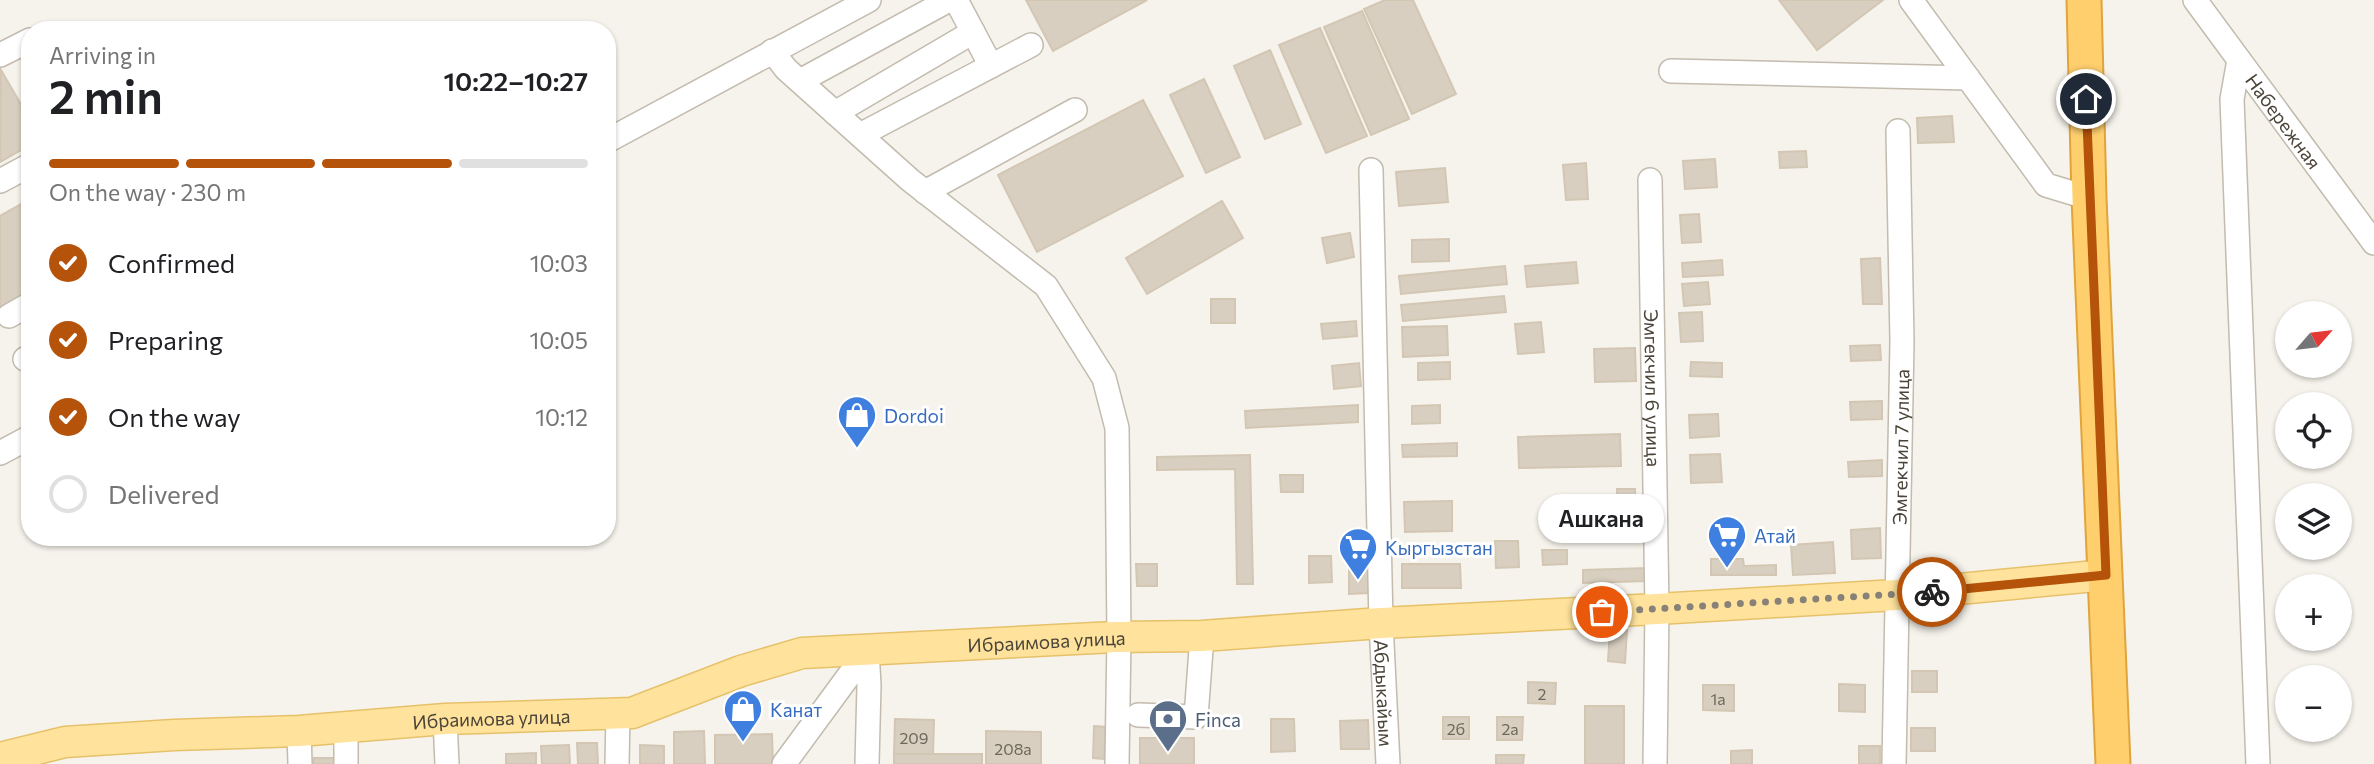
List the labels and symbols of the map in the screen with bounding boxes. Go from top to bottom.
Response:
pin [2056,69,2116,129]
street label: Набережная [2241,69,2327,173]
north arrow [2275,301,2352,378]
street label: Эмгекчил 6 улица [1641,309,1666,467]
street label: Эмгекчил 7 улица [1887,369,1913,525]
shop icon: Dordoi [836,394,878,449]
place label: Dordoi [884,404,944,427]
callout: Ашкана [1539,493,1665,542]
supermarket icon: Атай [1706,514,1748,569]
place label: Атай [1754,524,1796,547]
supermarket icon: Кыргызстан [1337,526,1379,581]
place label: Кыргызстан [1385,536,1493,559]
courier [1897,557,1967,627]
pin [1572,582,1632,642]
street label: Ибраимова улица [967,625,1126,656]
street label: Абдыкайым [1370,639,1399,747]
house number: 2 [1538,684,1547,703]
shop icon: Канат [722,688,764,743]
house number: 1а [1710,689,1726,708]
place label: Канат [770,698,822,721]
bank icon: Finca [1147,698,1189,753]
street label: Ибраимова улица [411,703,571,733]
place label: Finca [1195,708,1241,731]
house number: 2б [1447,719,1465,738]
house number: 2а [1501,719,1519,738]
house number: 209 [900,728,928,747]
house number: 208а [994,739,1032,758]

